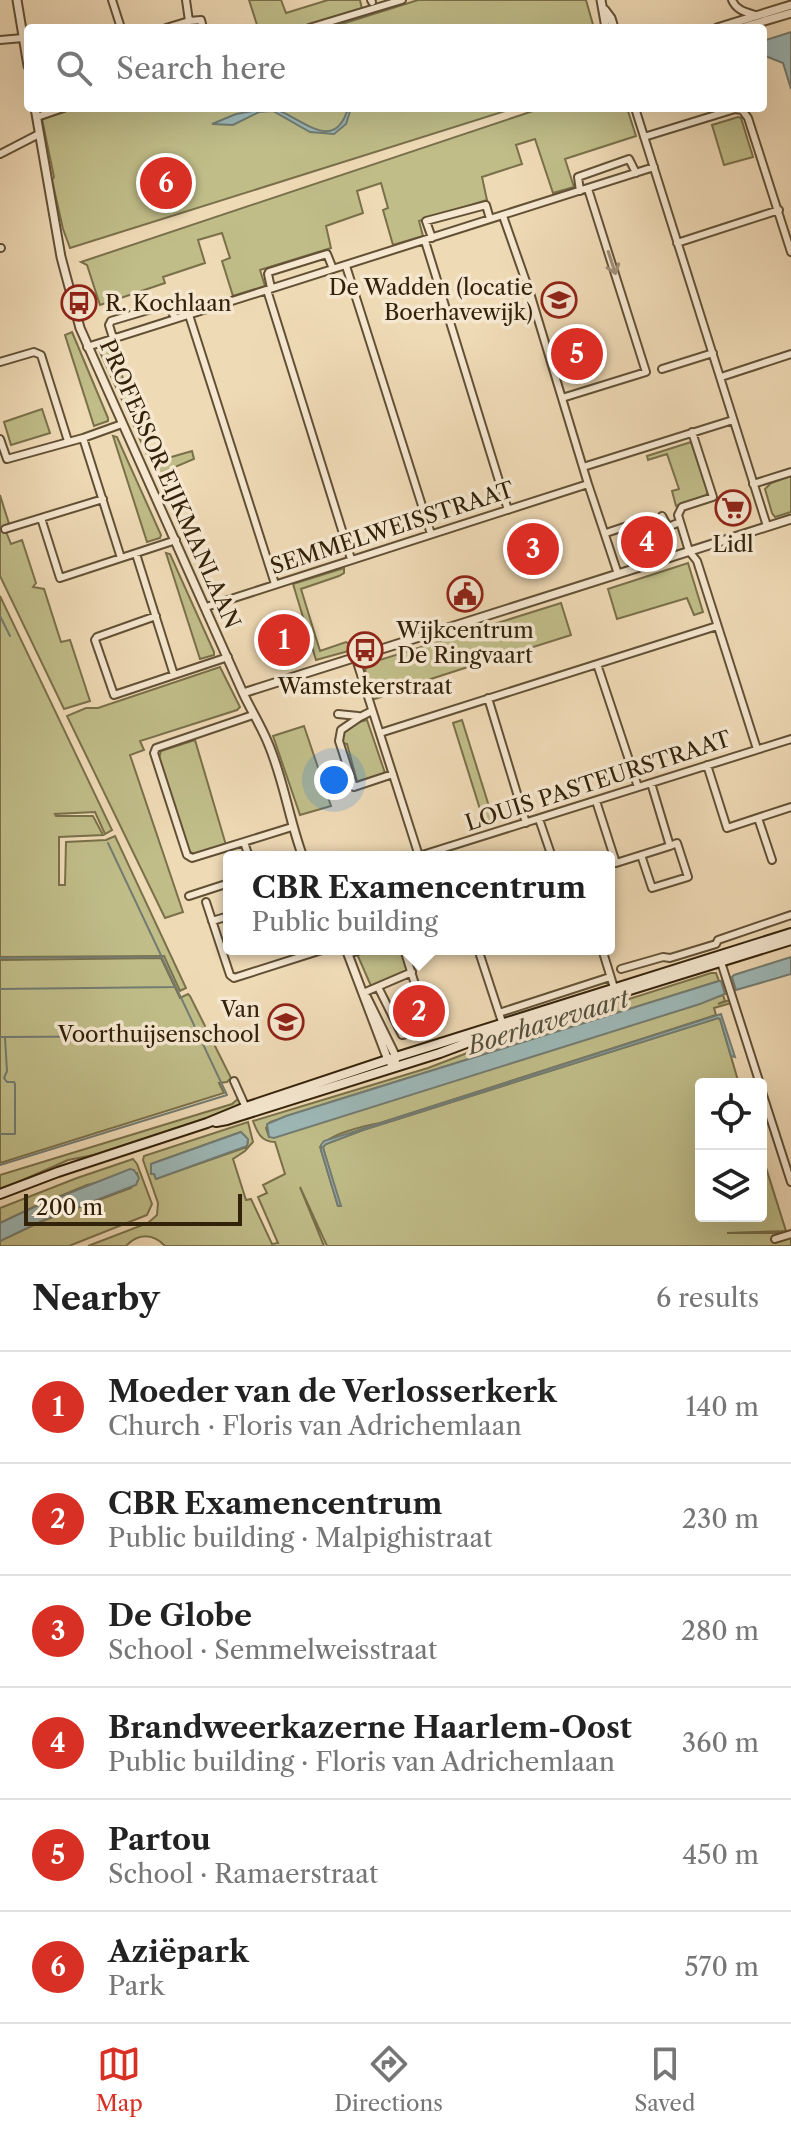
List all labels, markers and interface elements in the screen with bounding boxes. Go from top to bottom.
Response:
search box [24,24,767,112]
icon: search [52,46,96,90]
text: Search here [116,50,286,87]
pin: 6 [140,153,192,213]
one-way arrow [605,250,620,276]
place label: De Wadden (locatie Boerhavewijk) [329,274,533,326]
school or university icon: De Wadden (locatie Boerhavewijk) [540,281,578,319]
bus stop icon: R. Kochlaan [60,284,98,322]
place label: R. Kochlaan [105,290,232,317]
pin: 5 [551,324,603,384]
street label: PROFESSOR EIJKMANLAAN [94,335,246,633]
street label: SEMMELWEISSTRAAT [267,476,518,580]
supermarket icon: Lidl [714,489,752,527]
pin: 4 [621,512,673,572]
pin: 3 [507,519,559,579]
place label: Lidl [712,531,754,558]
public building icon: Wijkcentrum De Ringvaart [446,575,484,613]
pin: 1 [258,610,310,670]
place label: Wijkcentrum De Ringvaart [395,617,534,669]
bus stop icon: Wamstekerstraat [346,631,384,669]
place label: Wamstekerstraat [277,673,453,700]
street label: LOUIS PASTEURSTRAAT [462,725,735,837]
your location [314,760,354,800]
popup [223,851,615,955]
text: CBR Examencentrum [252,869,586,906]
text: Public building [252,906,438,938]
pin: 2 [393,981,445,1041]
water label: Boerhavevaart [462,983,633,1061]
place label: Van Voorthuijsenschool [57,996,260,1048]
school or university icon: Van Voorthuijsenschool [267,1003,305,1041]
map controls [695,1078,767,1222]
button: locate [695,1078,767,1150]
button: layers [695,1150,767,1222]
scale bar [24,1190,242,1226]
text: 200 m [36,1194,103,1221]
text: Nearby [32,1277,160,1319]
text: 6 results [656,1282,759,1314]
text: Moeder van de Verlosserkerk [108,1373,557,1410]
text: 1 [52,1391,64,1423]
text: 140 m [685,1391,759,1423]
text: Church · Floris van Adrichemlaan [108,1410,522,1442]
text: CBR Examencentrum [108,1485,442,1522]
text: 2 [50,1503,66,1535]
text: 230 m [682,1503,759,1535]
text: Public building · Malpighistraat [108,1522,493,1554]
text: De Globe [108,1597,252,1634]
text: 3 [51,1615,65,1647]
text: 280 m [681,1615,759,1647]
text: School · Semmelweisstraat [108,1634,437,1666]
text: Brandweerkazerne Haarlem-Oost [108,1709,632,1746]
text: 4 [50,1727,66,1759]
text: 360 m [682,1727,759,1759]
text: Public building · Floris van Adrichemlaan [108,1746,615,1778]
text: Partou [108,1821,211,1858]
text: 5 [51,1839,65,1871]
text: 450 m [682,1839,759,1871]
text: School · Ramaerstraat [108,1858,378,1890]
text: Aziëpark [108,1933,249,1970]
text: 6 [50,1951,66,1983]
text: 570 m [684,1951,759,1983]
text: Park [108,1970,165,2002]
tab: Map [96,2042,143,2117]
tab: Directions [334,2042,443,2117]
tab: Saved [634,2042,695,2117]

